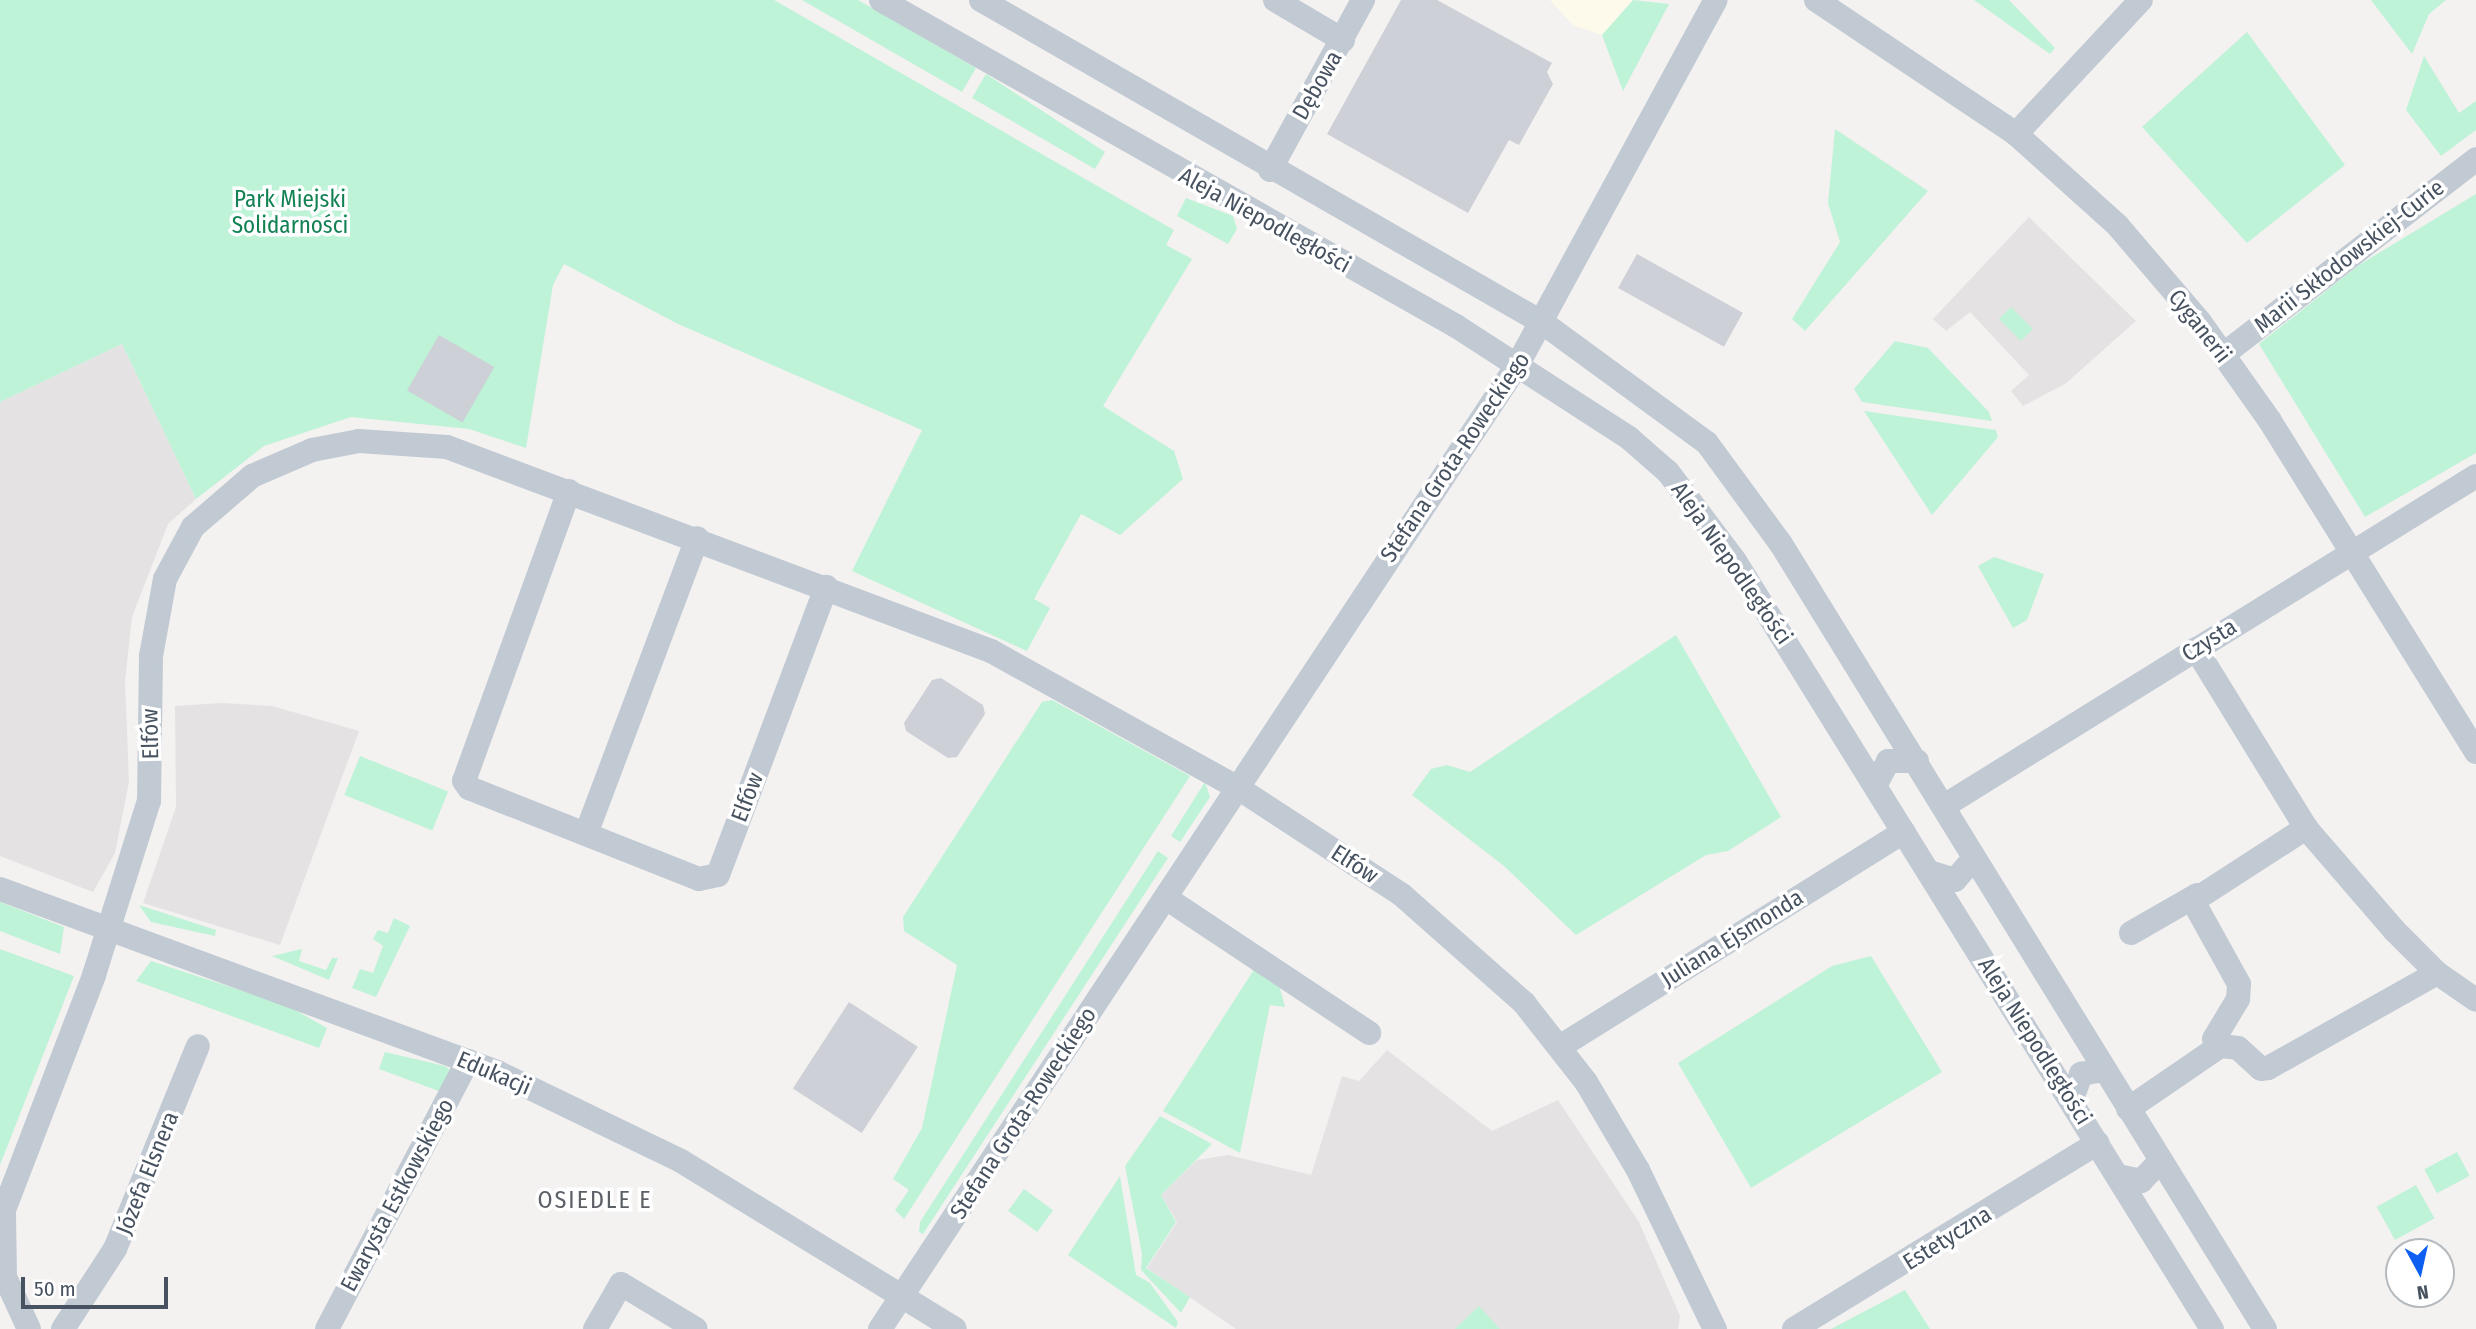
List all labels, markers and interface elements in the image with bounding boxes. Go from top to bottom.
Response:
street label: Dębowa [1286,46,1348,124]
street label: Aleja Niepodległości [1174,161,1356,279]
street label: Marii Skłodowskiej-Curie [2249,173,2449,339]
park label: Park Miejski Solidarności [232,185,348,239]
street label: Cyganerii [2163,284,2237,368]
street label: Stefana Grota-Roweckiego [1374,347,1536,567]
street label: Aleja Niepodległości [1666,477,1798,649]
street label: Czysta [2177,613,2241,667]
street label: Elfów [136,708,164,760]
street label: Elfów [725,768,769,826]
street label: Elfów [1326,839,1384,889]
street label: Juliana Ejsmonda [1656,883,1808,993]
street label: Aleja Niepodległości [1972,952,2098,1130]
street label: Stefana Grota-Roweckiego [944,1002,1102,1224]
street label: Edukacji [453,1045,535,1101]
street label: Ewarysta Estkowskiego [334,1094,460,1296]
street label: Józefa Elsnera [110,1107,184,1239]
district label: OSIEDLE E [539,1187,651,1215]
street label: Estetyczna [1898,1200,1996,1276]
north arrow [2385,1238,2455,1308]
scale bar [24,1262,172,1306]
text: 50 m [34,1276,76,1302]
text: N [2415,1280,2430,1304]

